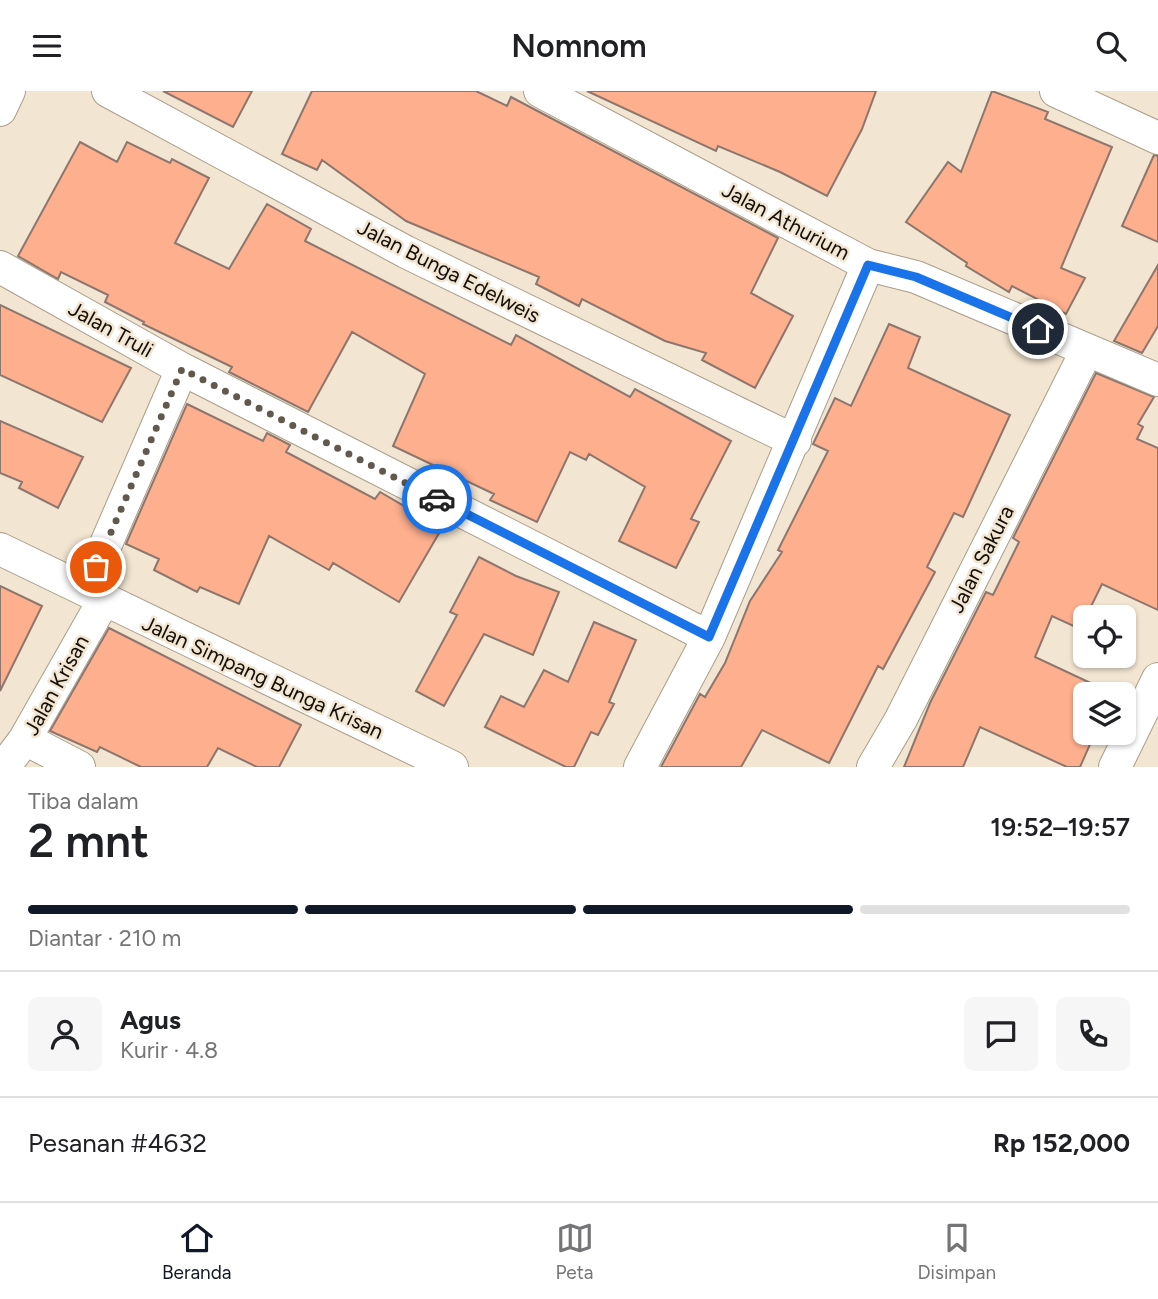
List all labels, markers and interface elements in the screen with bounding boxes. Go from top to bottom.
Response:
icon: menu [28,27,66,65]
text: Nomnom [511,27,647,65]
icon: search [1092,27,1130,65]
street label: Jalan Athurium [718,177,854,265]
street label: Jalan Bunga Edelweis [354,214,544,328]
street label: Jalan Truli [64,296,158,362]
pin [1008,299,1068,359]
icon: home [1019,310,1057,348]
courier [402,464,472,534]
icon: car [418,480,456,518]
street label: Jalan Sakura [943,501,1019,617]
pin [66,537,126,597]
icon: bag [77,548,115,586]
map controls [1073,605,1136,745]
button: locate [1073,605,1136,668]
street label: Jalan Simpang Bunga Krisan [138,610,388,744]
street label: Jalan Krisan [18,631,94,739]
button: layers [1073,682,1136,745]
text: Tiba dalam [28,787,139,815]
text: 19:52–19:57 [990,811,1130,843]
text: 2 mnt [28,813,149,869]
text: Diantar · 210 m [28,924,181,952]
button: person [28,997,102,1071]
button: chat [964,997,1038,1071]
button: phone [1056,997,1130,1071]
text: Agus [120,1004,181,1036]
text: Kurir · 4.8 [120,1036,218,1064]
text: Pesanan #4632 [28,1127,207,1159]
text: Rp 152,000 [993,1127,1130,1159]
tab: Beranda [162,1219,232,1284]
tab: Peta [556,1219,594,1284]
tab: Disimpan [918,1219,996,1284]

